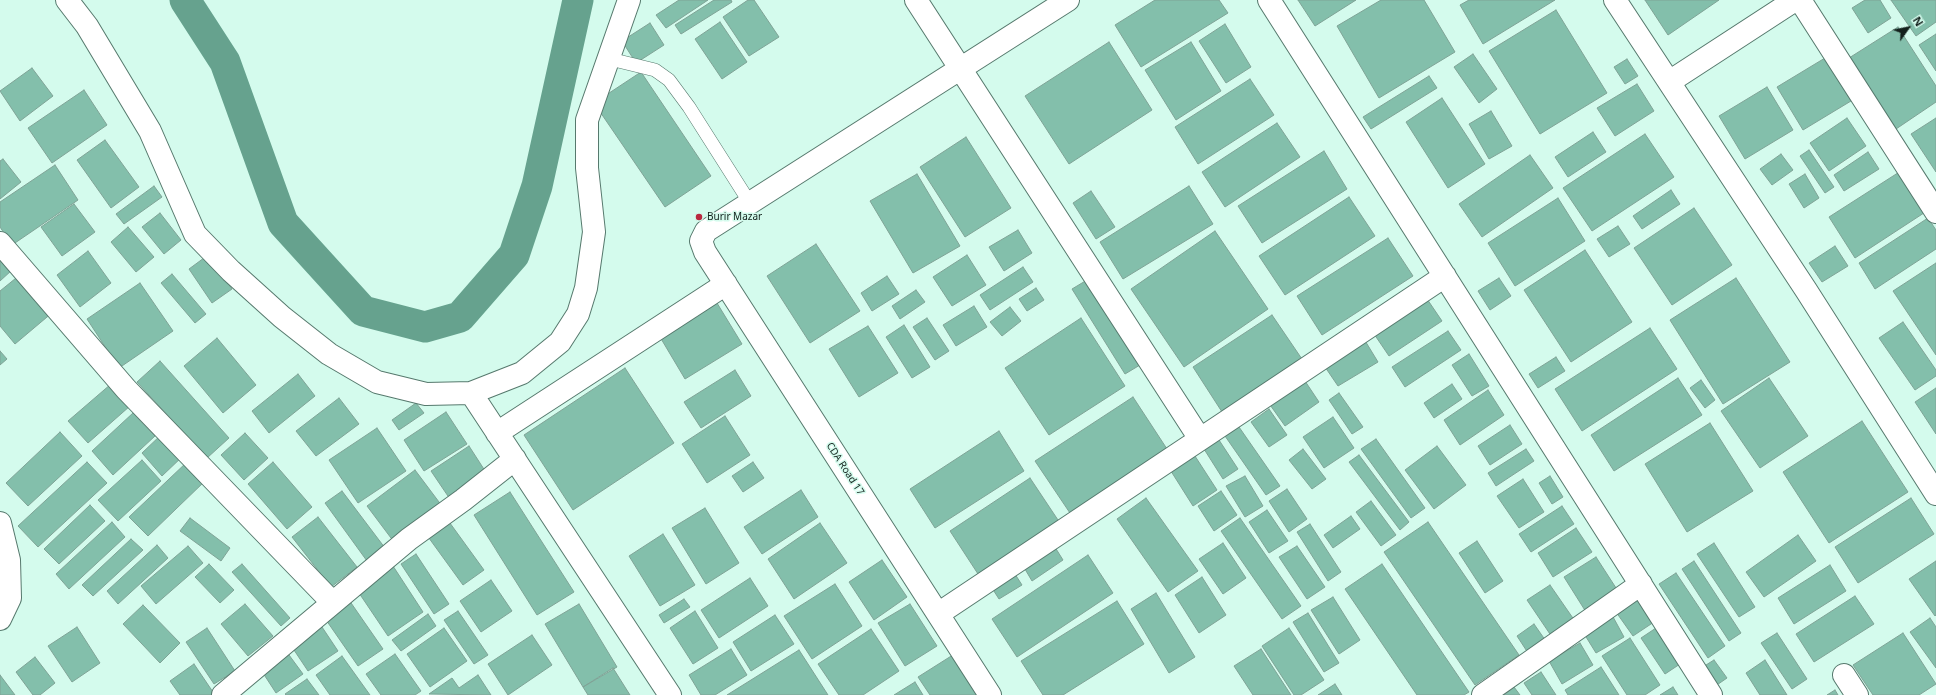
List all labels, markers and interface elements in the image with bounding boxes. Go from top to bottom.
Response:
north arrow [1888,8,1928,48]
text: N [1910,13,1927,29]
place label: Burir Mazar [707,211,762,223]
marker: Burir Mazar [694,212,704,222]
street label: CDA Road 17 [823,440,867,498]

